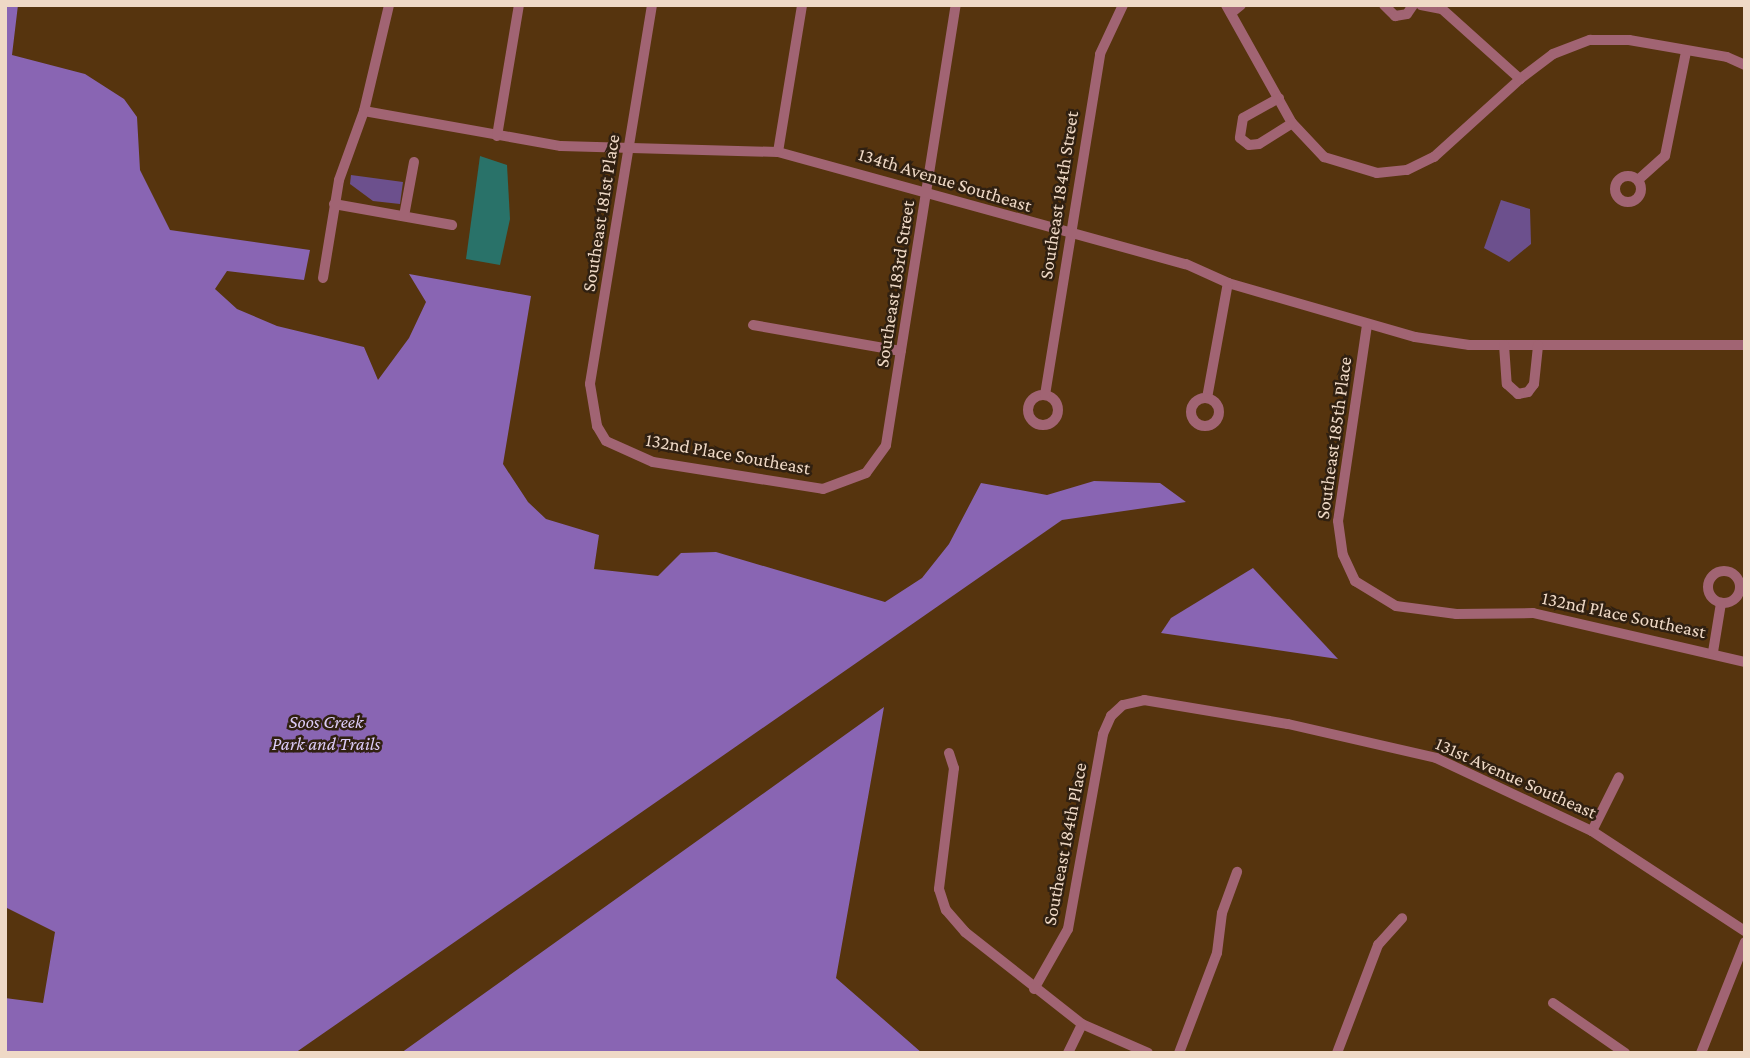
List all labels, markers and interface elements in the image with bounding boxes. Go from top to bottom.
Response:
street label: Southeast 184th Street [1034,109,1084,281]
street label: Southeast 181st Place [577,133,625,293]
street label: 134th Avenue Southeast [855,143,1035,217]
street label: Southeast 183rd Street [871,199,919,369]
street label: Southeast 185th Place [1311,355,1357,521]
street label: 132nd Place Southeast [644,428,812,480]
street label: 132nd Place Southeast [1540,587,1708,643]
park label: Soos Creek Park and Trails [272,711,380,755]
street label: 131st Avenue Southeast [1432,732,1600,824]
street label: Southeast 184th Place [1038,761,1092,927]

